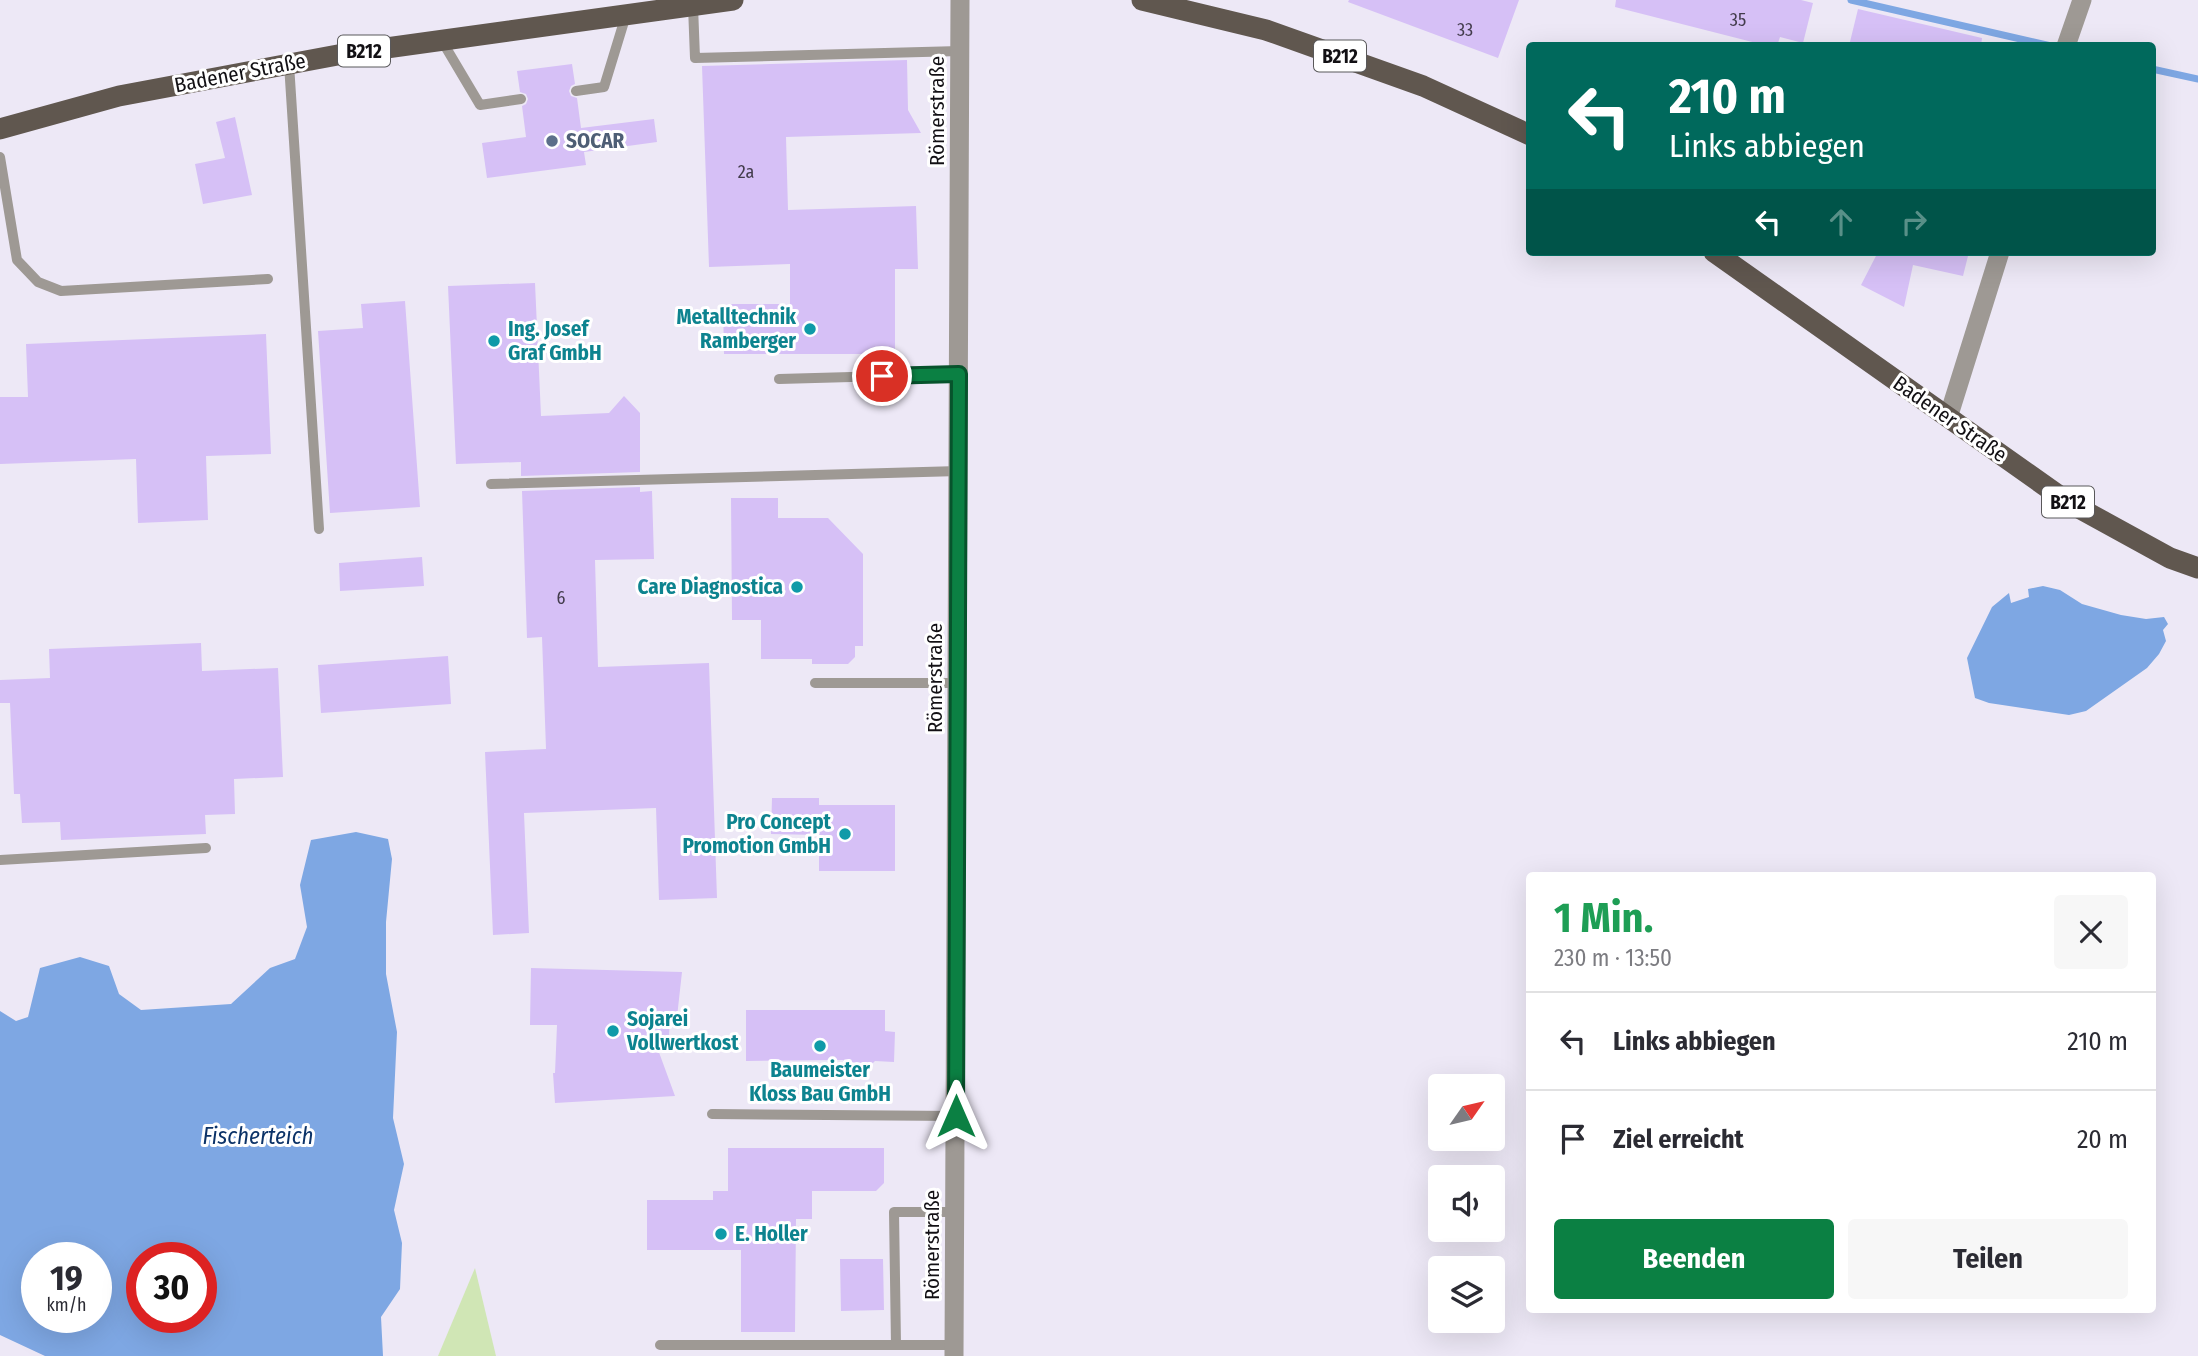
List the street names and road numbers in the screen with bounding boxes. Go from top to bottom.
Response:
road number: B212 [338,36,390,66]
road number: B212 [1314,40,1366,72]
street label: Badener Straße [172,48,308,98]
street label: Römerstraße [924,56,950,166]
street label: Badener Straße [1888,370,2012,468]
road number: B212 [2042,486,2094,517]
street label: Römerstraße [922,623,948,733]
street label: Römerstraße [919,1190,945,1300]

